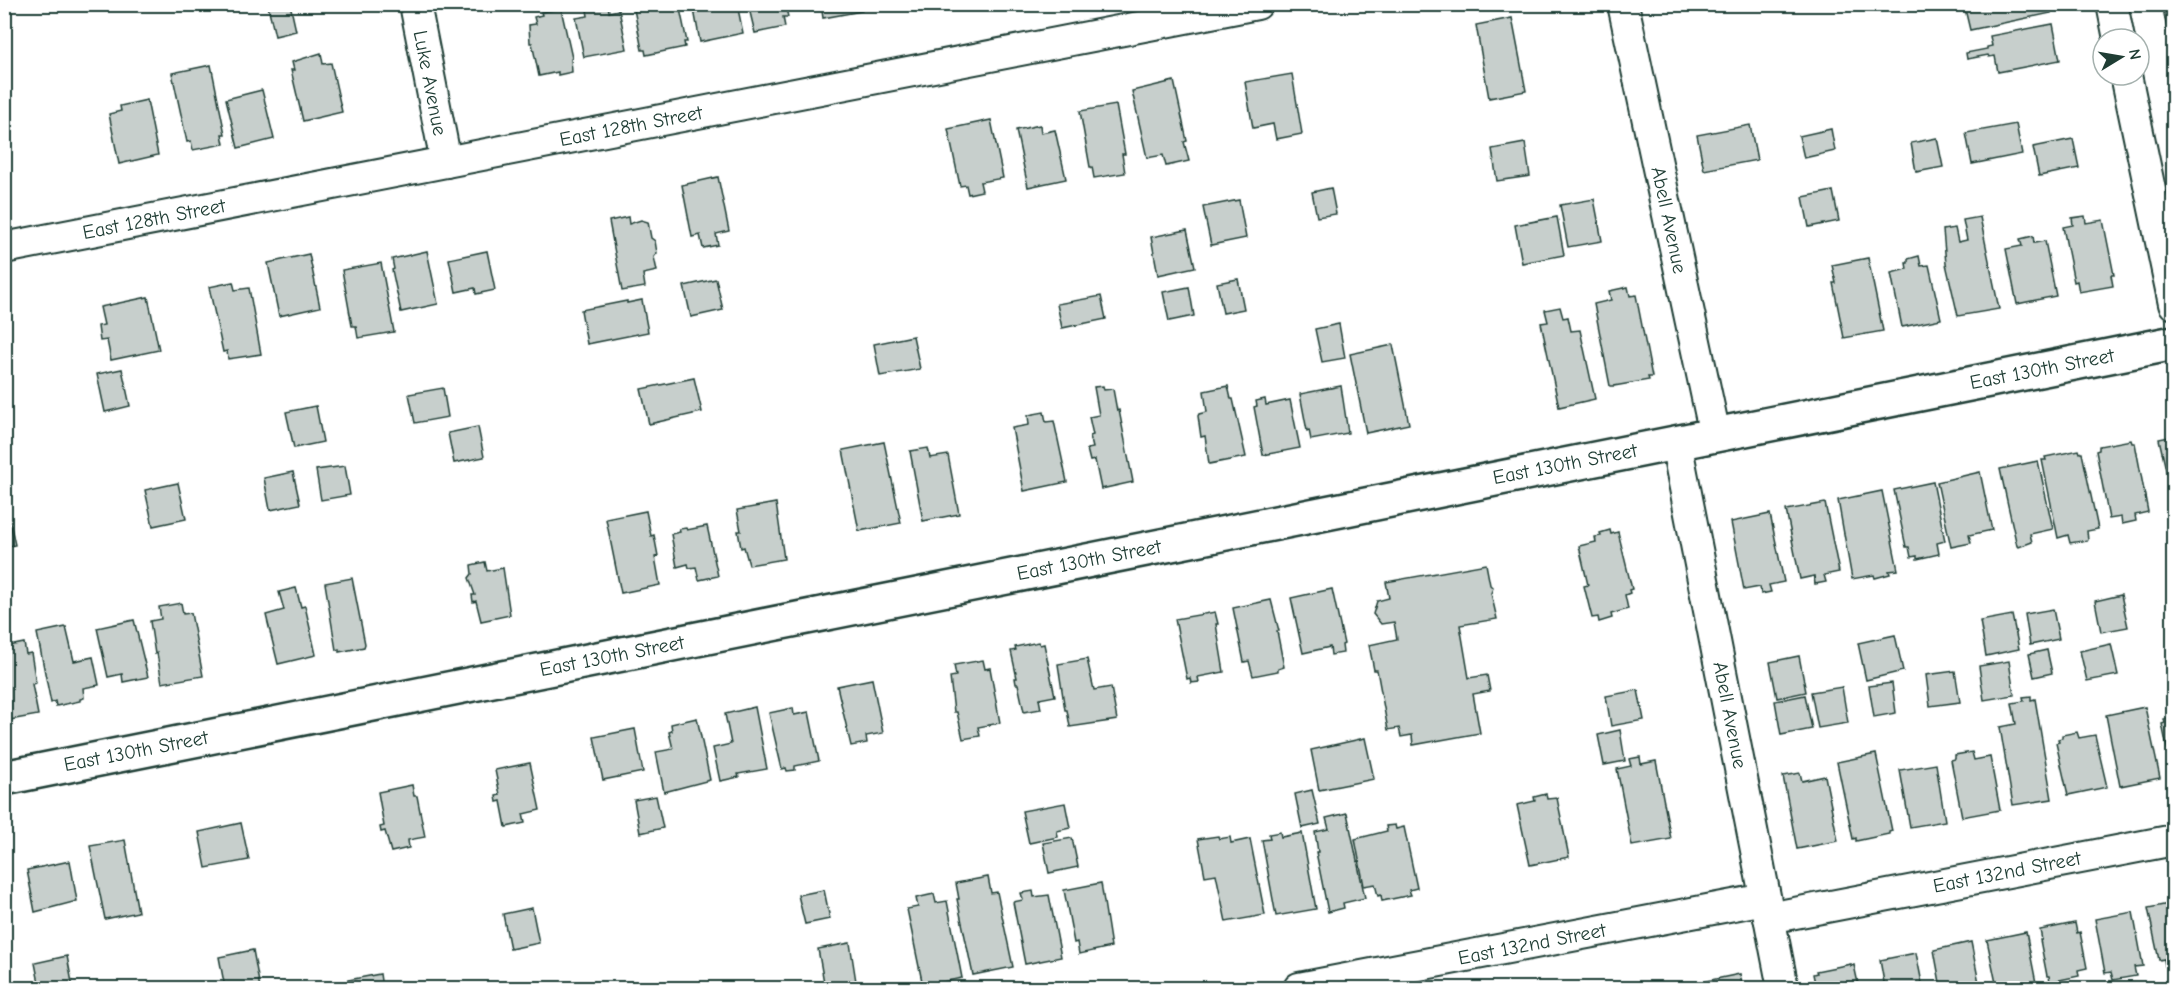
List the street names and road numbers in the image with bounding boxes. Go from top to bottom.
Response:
street label: Luke Avenue [409,28,451,138]
street label: East 128th Street [558,101,706,151]
street label: Abell Avenue [1646,164,1692,276]
street label: East 128th Street [81,194,229,244]
street label: East 130th Street [1968,343,2117,394]
street label: East 130th Street [1491,438,1640,489]
street label: East 130th Street [1015,534,1164,585]
street label: East 130th Street [538,630,687,681]
street label: Abell Avenue [1708,659,1752,771]
street label: East 130th Street [62,725,211,776]
street label: East 132nd Street [1931,846,2084,898]
street label: East 132nd Street [1456,918,1609,970]

